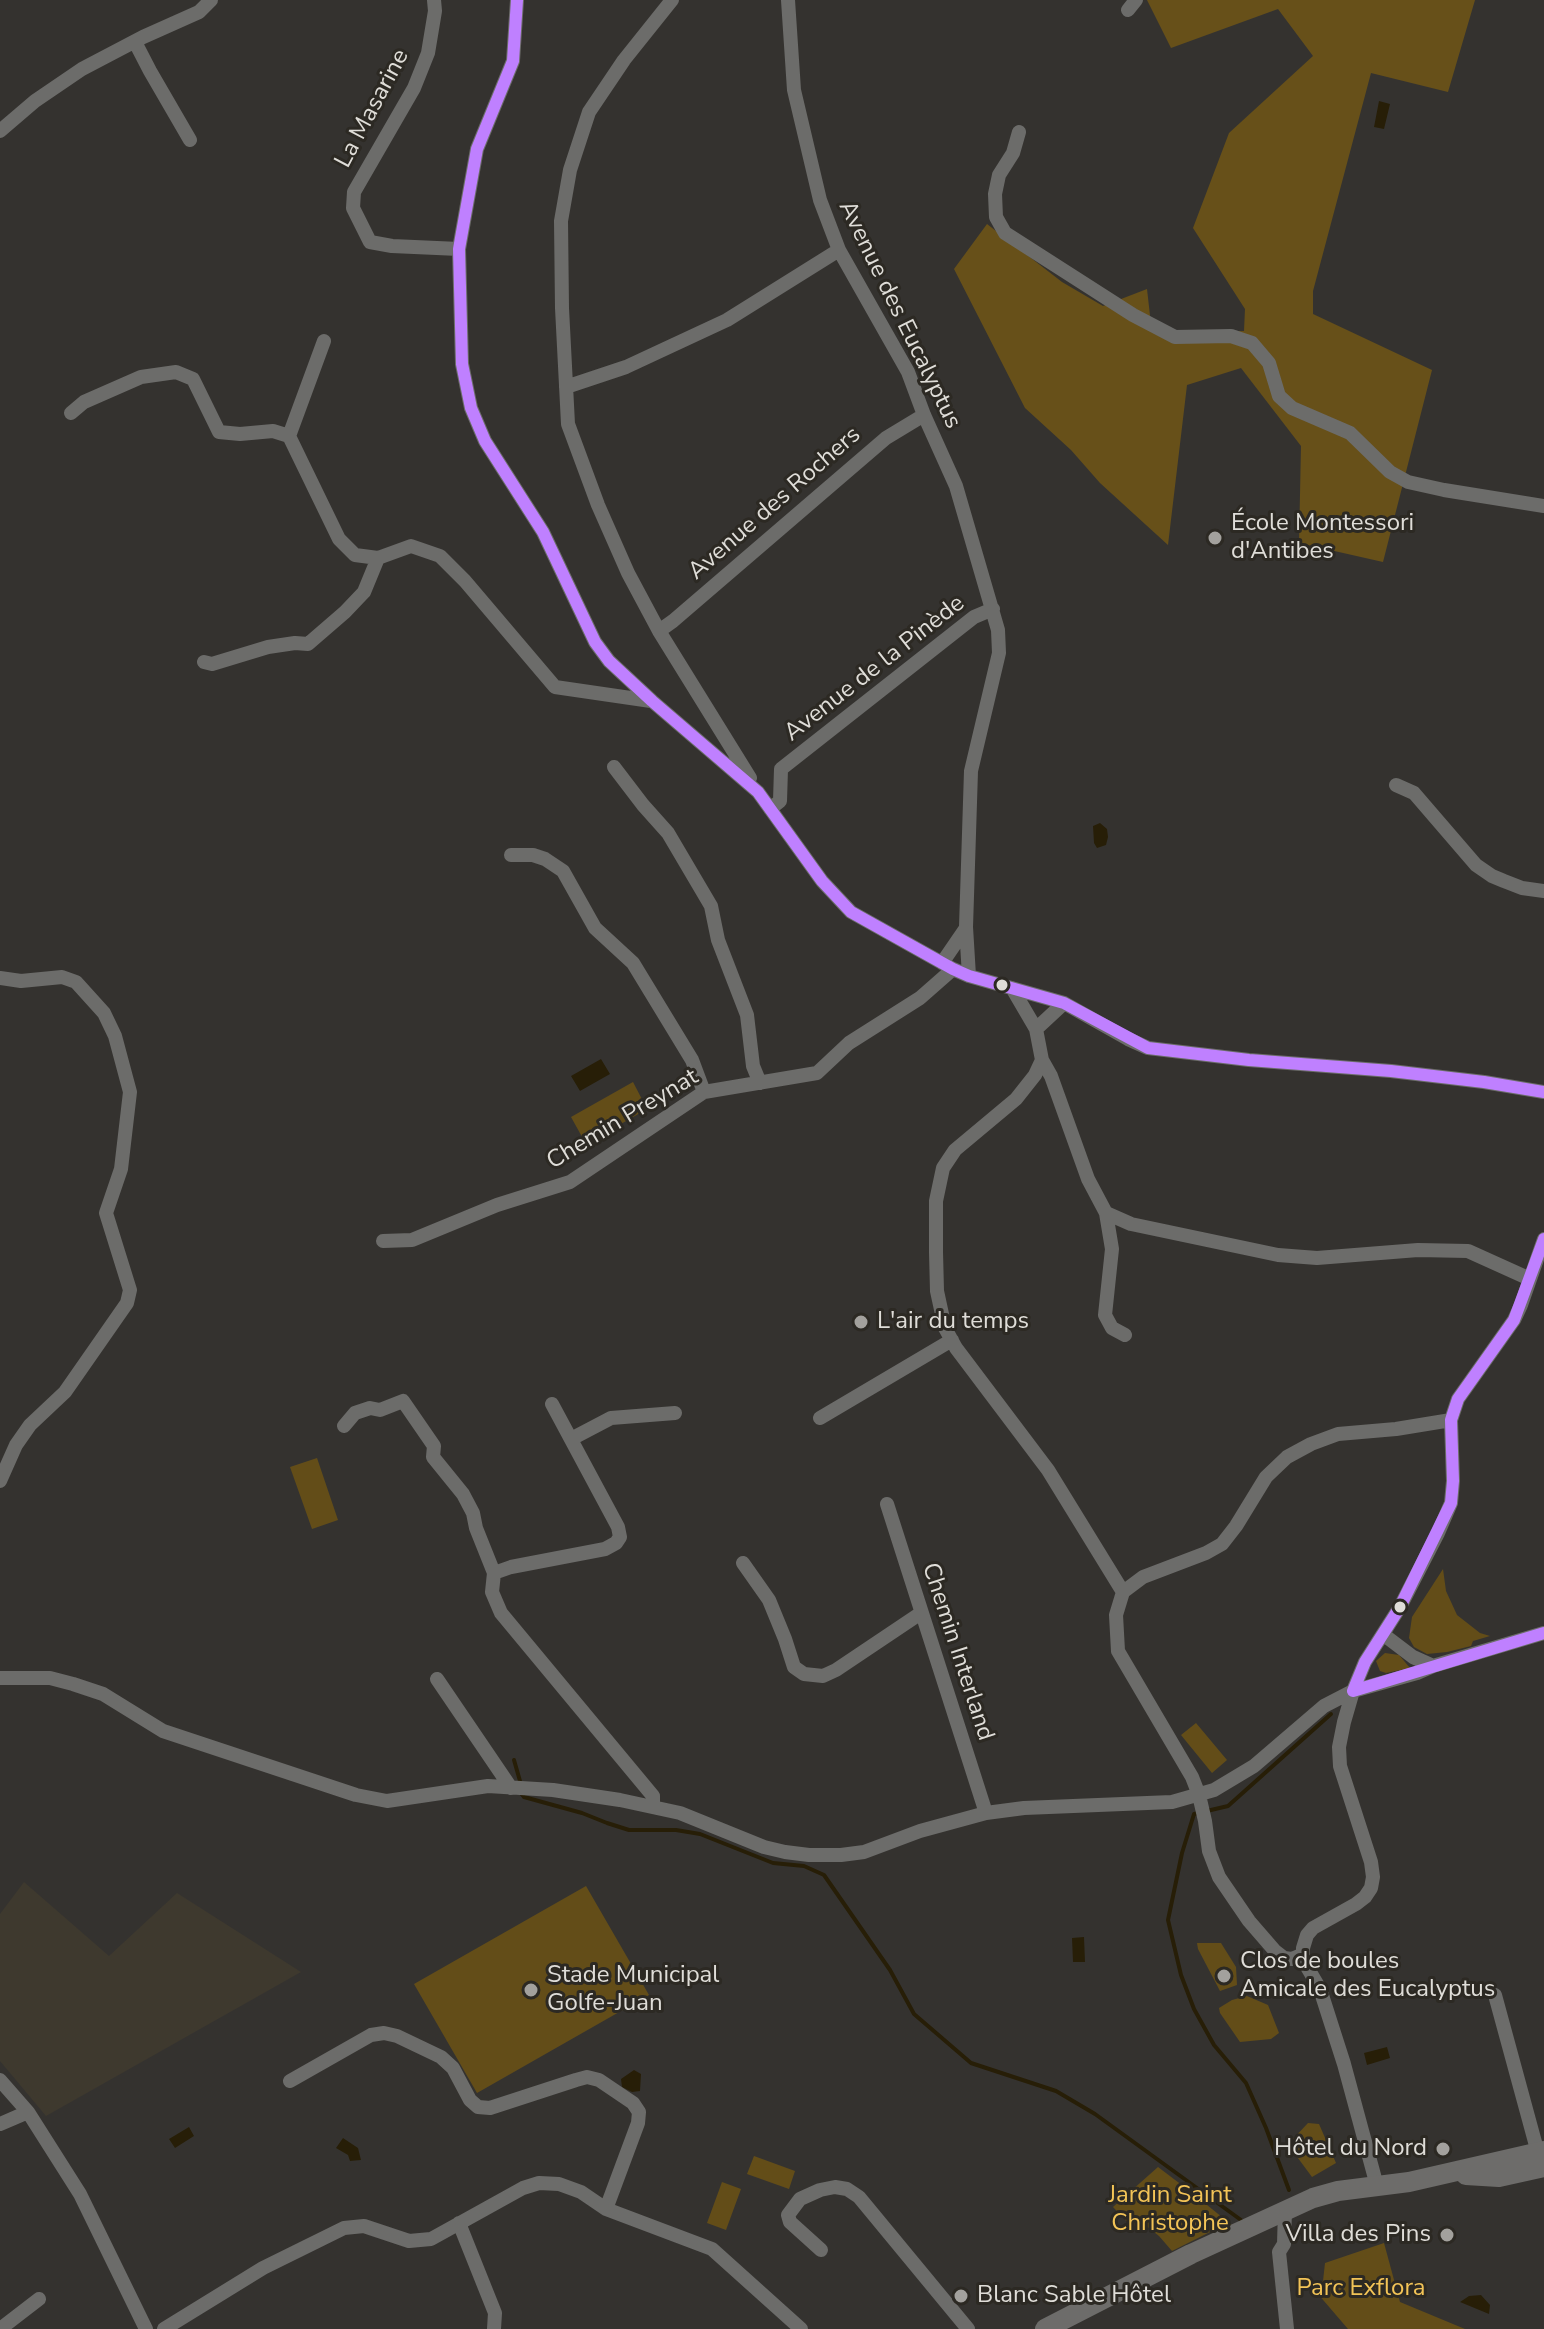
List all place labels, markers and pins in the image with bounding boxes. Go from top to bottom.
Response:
place label: École Montessori d'Antibes [1231,510,1414,566]
marker: École Montessori d'Antibes [1206,529,1224,547]
unlabelled marker [994,977,1010,993]
place label: L'air du temps [877,1308,1029,1336]
marker: L'air du temps [852,1313,870,1331]
unlabelled marker [1392,1599,1408,1615]
place label: Clos de boules Amicale des Eucalyptus [1240,1948,1495,2004]
place label: Stade Municipal Golfe-Juan [547,1962,719,2018]
marker: Clos de boules Amicale des Eucalyptus [1215,1967,1233,1985]
marker: Stade Municipal Golfe-Juan [522,1981,540,1999]
place label: Hôtel du Nord [1274,2135,1427,2163]
marker: Hôtel du Nord [1434,2140,1452,2158]
place label: Villa des Pins [1285,2221,1431,2249]
marker: Villa des Pins [1438,2226,1456,2244]
place label: Blanc Sable Hôtel [977,2282,1171,2310]
marker: Blanc Sable Hôtel [952,2287,970,2305]

